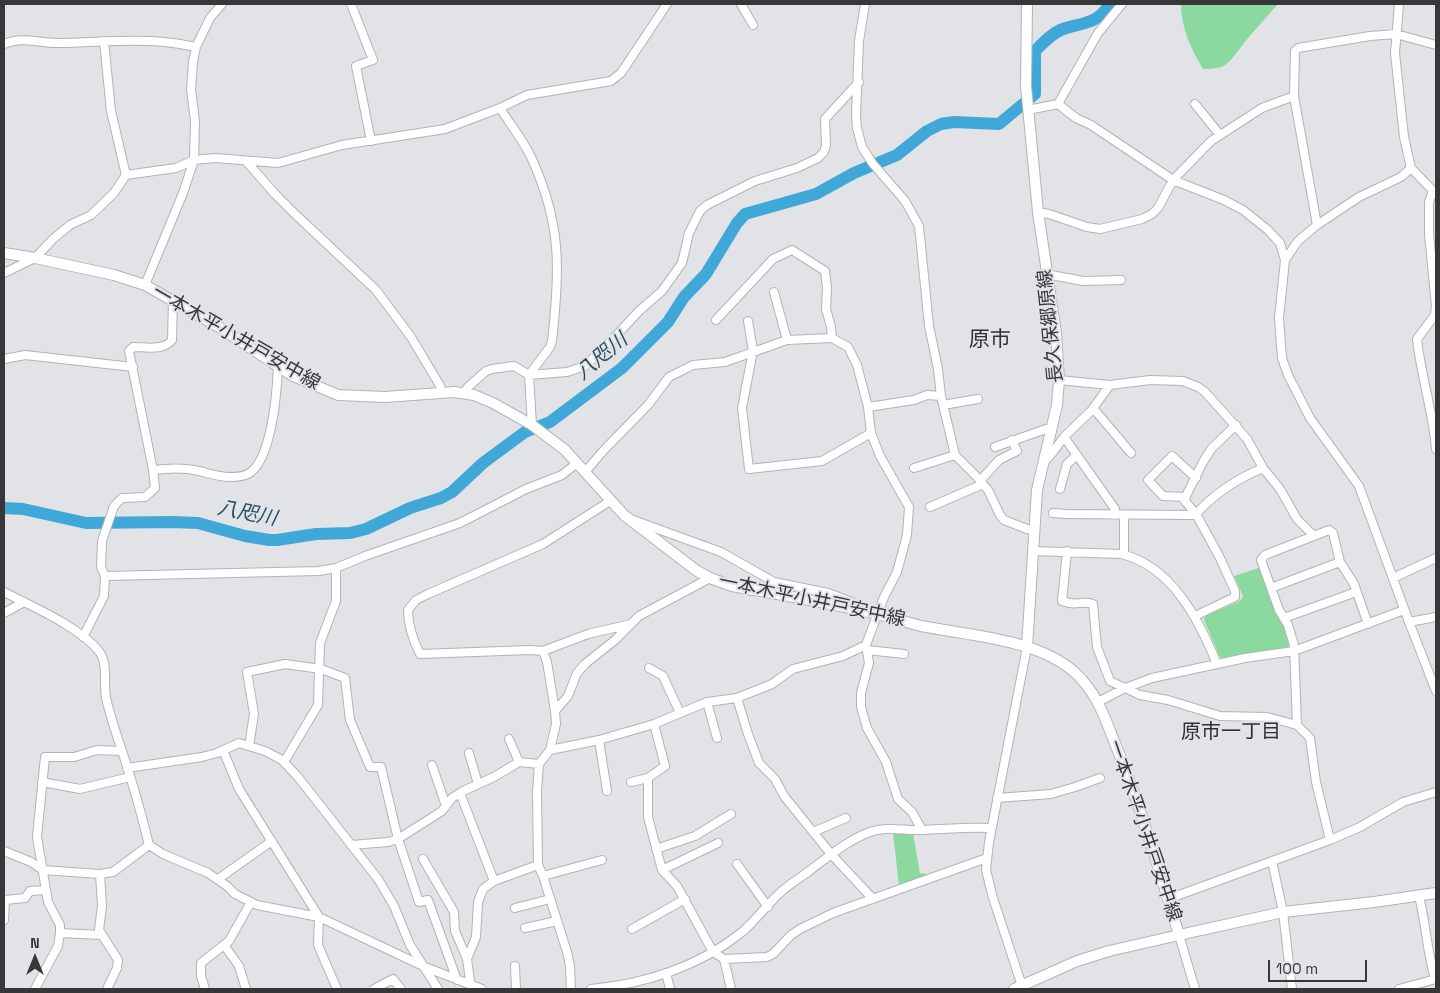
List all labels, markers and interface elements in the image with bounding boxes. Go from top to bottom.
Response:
street label: 長久保郷原線 [1034,268,1068,384]
street label: 一本木平小井戸安中線 [148,281,324,395]
district label: 原市 [969,327,1011,353]
water label: 八咫川 [571,329,633,385]
water label: 八咫川 [215,496,279,532]
street label: 一本木平小井戸安中線 [717,570,907,632]
district label: 原市一丁目 [1181,721,1281,745]
street label: 一本木平小井戸安中線 [1102,737,1186,925]
north arrow [10,933,60,983]
text: N [30,934,40,952]
scale bar [1270,950,1369,982]
text: 100 m [1276,959,1318,978]

